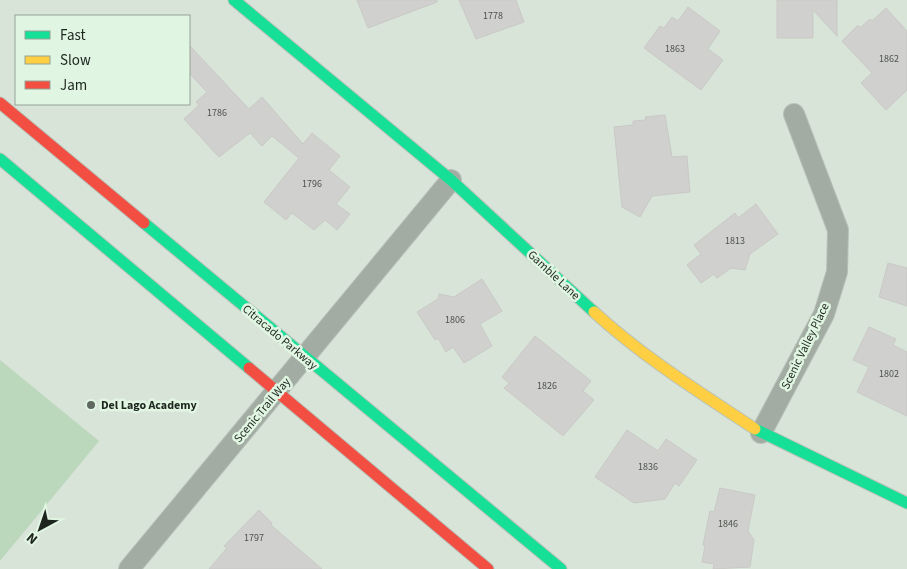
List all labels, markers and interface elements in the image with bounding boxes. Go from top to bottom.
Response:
house number: 1778 [483,9,503,23]
legend [15,15,190,105]
text: Fast [60,25,86,46]
house number: 1863 [665,42,685,56]
text: Slow [60,50,91,71]
house number: 1862 [879,52,899,66]
text: Jam [60,75,87,96]
house number: 1786 [207,106,227,120]
house number: 1796 [302,177,322,191]
house number: 1813 [725,234,745,248]
street label: Gamble Lane [524,247,584,304]
street label: Scenic Valley Place [777,300,834,392]
street label: Citracado Parkway [238,301,321,374]
house number: 1806 [445,313,465,327]
house number: 1802 [879,367,899,381]
street label: Scenic Trail Way [230,374,295,446]
house number: 1826 [537,379,557,393]
place label: Del Lago Academy [101,397,198,414]
marker: Del Lago Academy [85,399,97,411]
house number: 1836 [638,460,658,474]
north arrow [15,504,65,554]
house number: 1846 [718,517,738,531]
text: N [22,528,42,549]
house number: 1797 [244,531,264,545]

